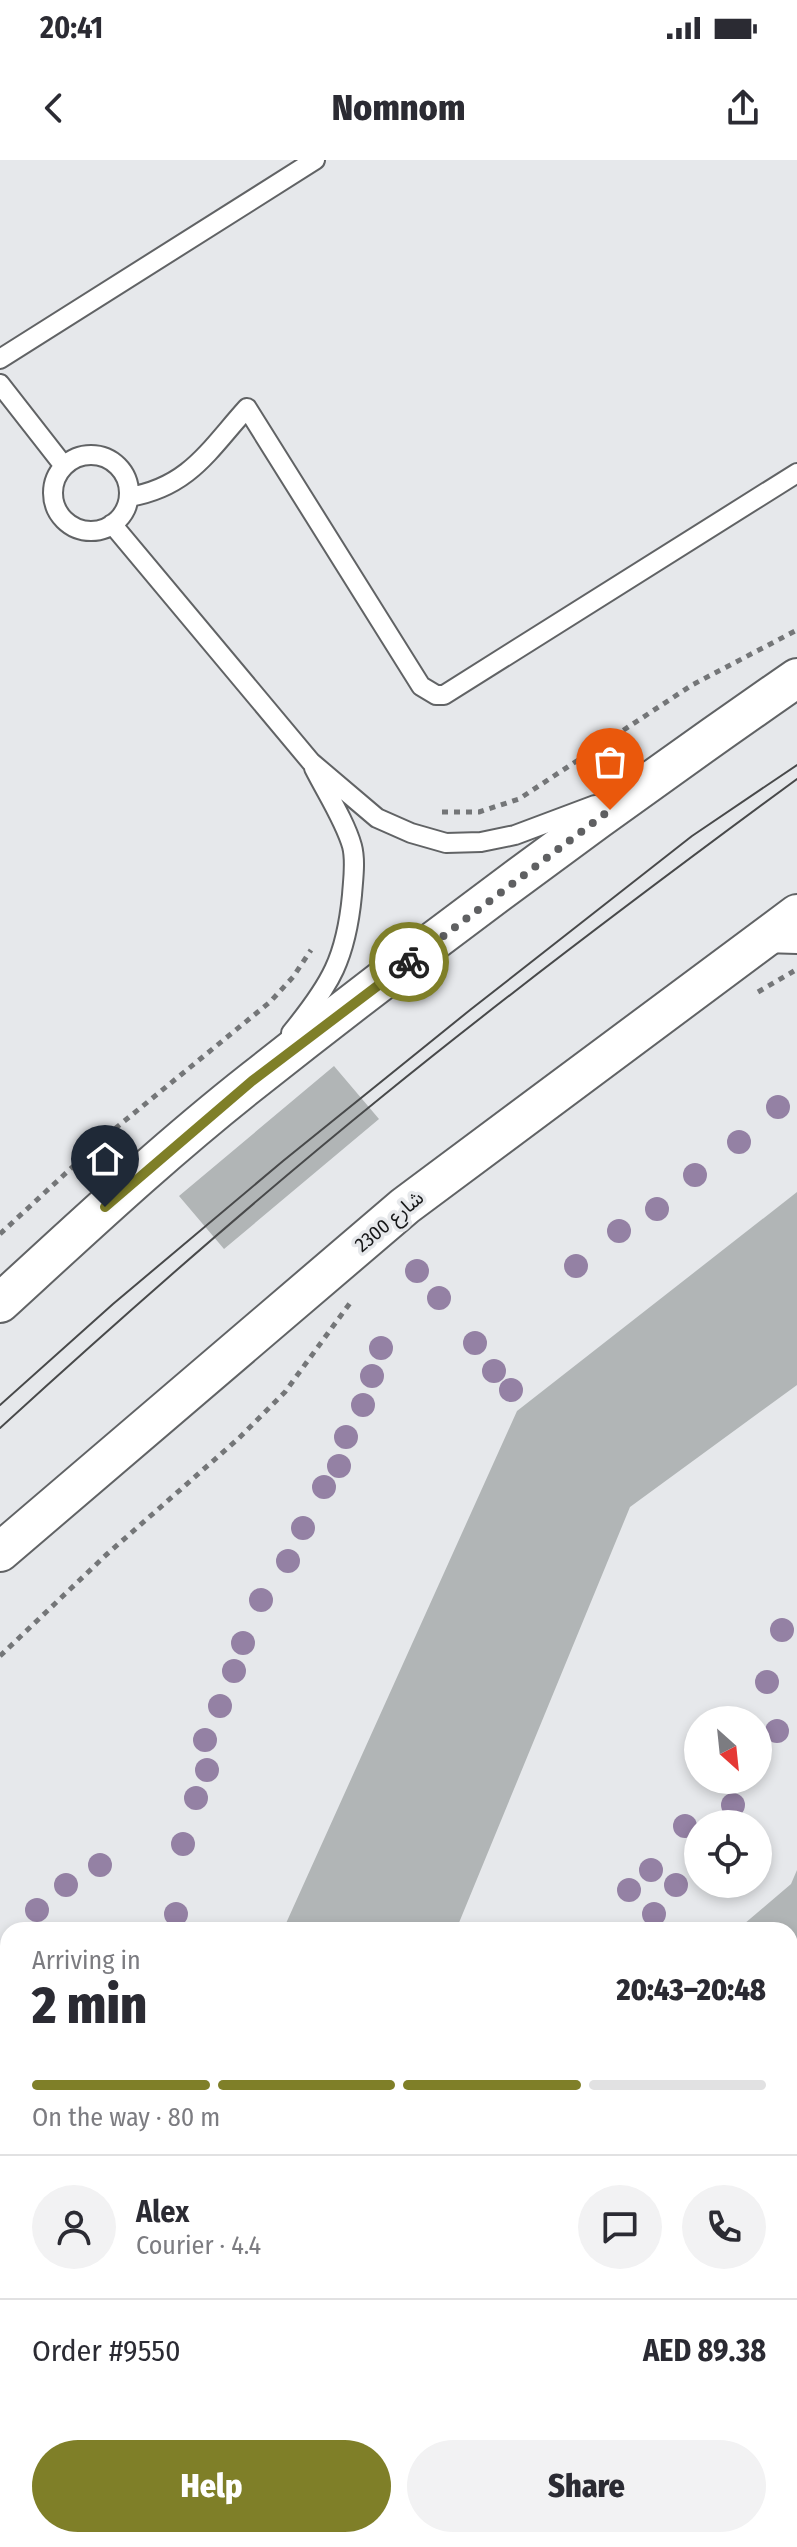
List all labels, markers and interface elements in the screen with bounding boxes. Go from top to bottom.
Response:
text: 20:41 [40,10,103,46]
icon: back [32,86,76,130]
text: Nomnom [332,86,465,130]
icon: share [721,86,765,130]
pin [576,728,644,810]
icon: bag [588,740,632,784]
courier [369,922,449,1002]
icon: bike [387,940,431,984]
pin [71,1125,139,1207]
icon: home [83,1137,127,1181]
street label: شارع 2300 [350,1185,430,1259]
north arrow [684,1706,772,1794]
map controls [684,1706,772,1898]
button: locate [684,1810,772,1898]
text: Arriving in [32,1945,141,1976]
text: 20:43–20:48 [616,1972,766,2008]
text: 2 min [32,1974,147,2037]
text: On the way · 80 m [32,2102,220,2133]
button: person [32,2185,116,2269]
button: chat [578,2185,662,2269]
button: phone [682,2185,766,2269]
text: Alex [136,2194,189,2230]
text: Courier · 4.4 [136,2230,261,2261]
text: Order #9550 [32,2333,181,2369]
text: AED 89.38 [643,2333,766,2369]
button: Help [32,2440,391,2532]
button: Share [407,2440,766,2532]

